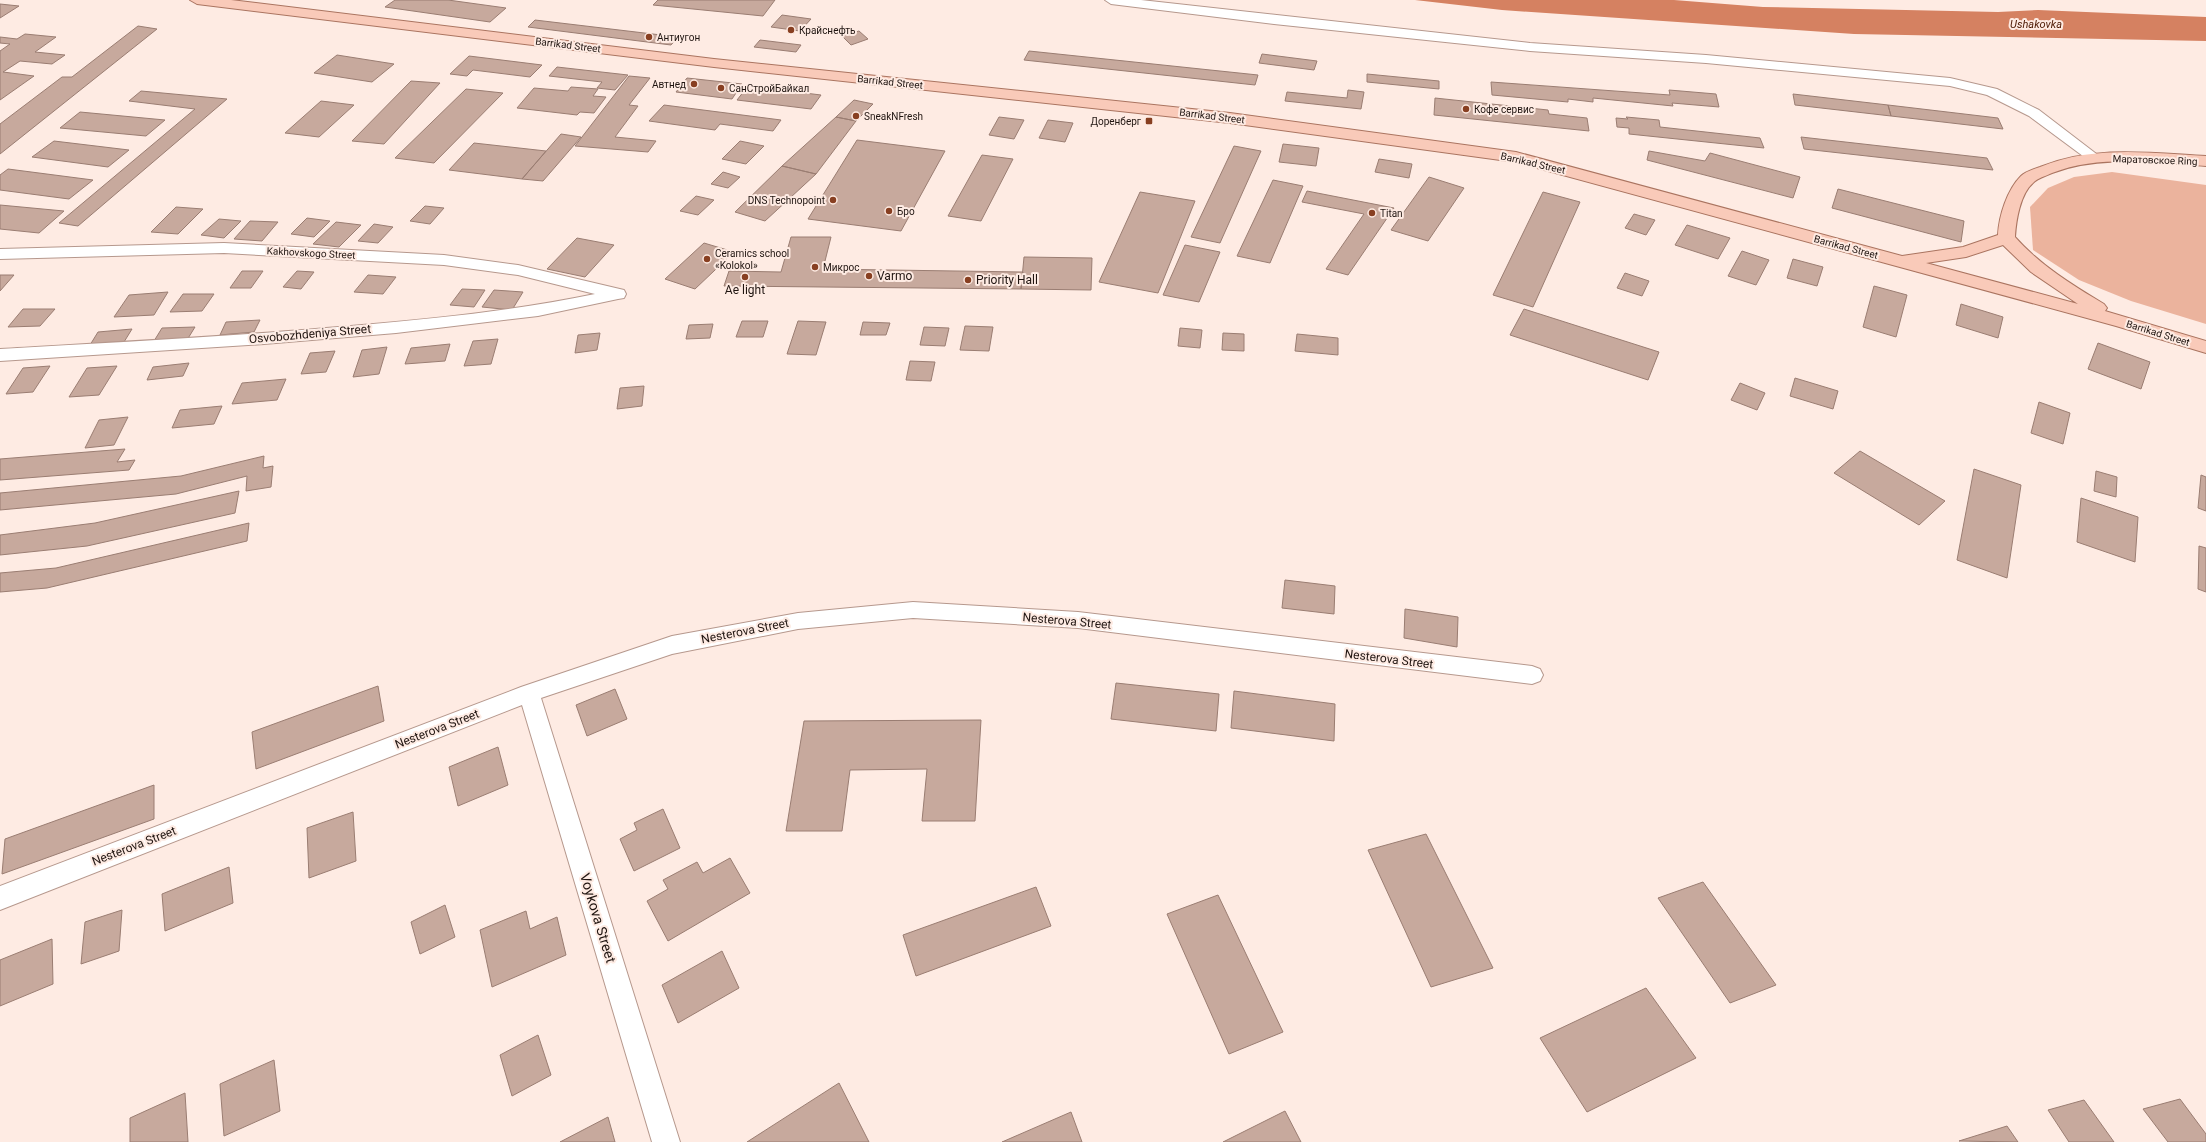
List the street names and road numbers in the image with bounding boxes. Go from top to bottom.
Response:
street label: Barrikad Street [535,36,601,54]
street label: Barrikad Street [857,73,923,91]
street label: Barrikad Street [1179,107,1245,125]
street label: Barrikad Street [1500,150,1566,176]
street label: Маратовское Ring [2112,153,2198,167]
street label: Barrikad Street [1813,233,1879,261]
street label: Kakhovskogo Street [266,245,356,261]
street label: Barrikad Street [2125,318,2191,348]
street label: Osvobozhdeniya Street [248,322,372,346]
street label: Nesterova Street [1022,610,1112,632]
street label: Nesterova Street [700,616,790,646]
street label: Nesterova Street [1344,647,1434,671]
street label: Nesterova Street [393,706,481,751]
street label: Nesterova Street [90,823,178,868]
street label: Voykova Street [577,871,619,965]

